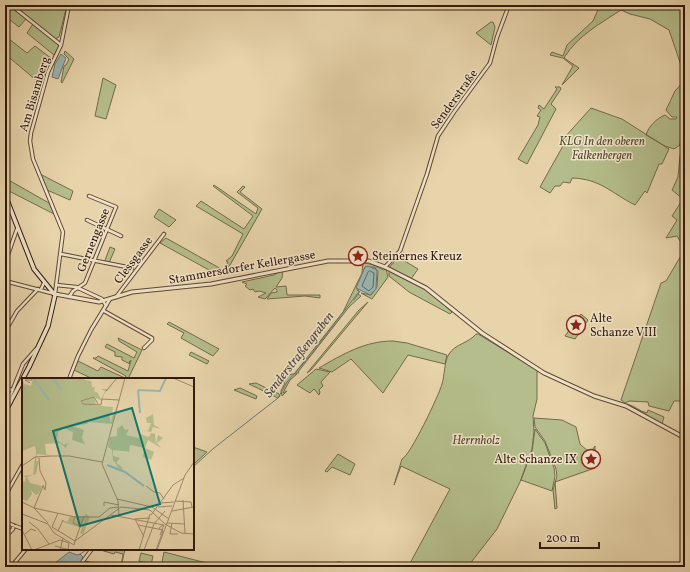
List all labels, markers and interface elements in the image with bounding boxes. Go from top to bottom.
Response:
street label: Am Bisamberg [16,55,54,134]
street label: Senderstraße [428,66,482,133]
park label: KLG In den oberen Falkenbergen [559,134,645,164]
street label: Gernengasse [74,206,114,275]
street label: Clessgasse [111,233,157,288]
place icon: Steinernes Kreuz [347,245,369,267]
street label: Stammersdorfer Kellergasse [168,247,317,289]
place label: Steinernes Kreuz [372,249,462,265]
water label: Senderstraßengraben [260,308,339,402]
place label: Alte Schanze VIII [590,311,657,341]
place icon: Alte Schanze VIII [565,314,587,336]
inset map [22,378,194,550]
park label: Herrnholz [452,433,500,449]
place icon: Alte Schanze IX [580,448,602,470]
place label: Alte Schanze IX [494,452,577,468]
scale bar [540,524,599,550]
text: 200 m [546,531,580,547]

